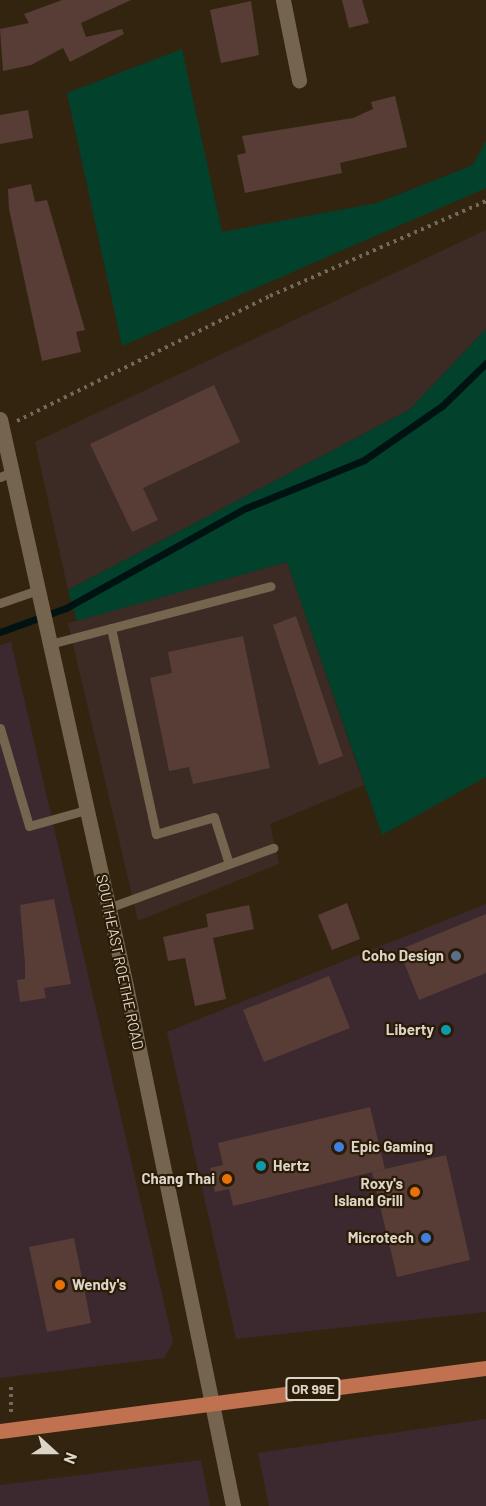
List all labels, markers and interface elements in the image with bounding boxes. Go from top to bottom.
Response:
street label: SOUTHEAST ROETHE ROAD [93,873,147,1051]
place label: Coho Design [362,947,444,965]
marker: Coho Design [449,949,463,963]
place label: Liberty [386,1021,434,1039]
marker: Liberty [439,1023,453,1037]
place label: Epic Gaming [351,1138,433,1156]
marker: Epic Gaming [332,1140,346,1154]
place label: Hertz [273,1157,309,1175]
marker: Hertz [254,1159,268,1173]
place label: Chang Thai [141,1170,215,1188]
marker: Chang Thai [220,1172,234,1186]
place label: Roxy's Island Grill [334,1174,403,1209]
marker: Roxy's Island Grill [408,1185,422,1199]
place label: Microtech [348,1229,414,1247]
marker: Microtech [419,1231,433,1245]
place label: Wendy's [72,1276,126,1294]
marker: Wendy's [53,1278,67,1292]
road number: OR 99E [284,1378,342,1400]
north arrow [24,1422,84,1482]
text: N [60,1450,82,1467]

